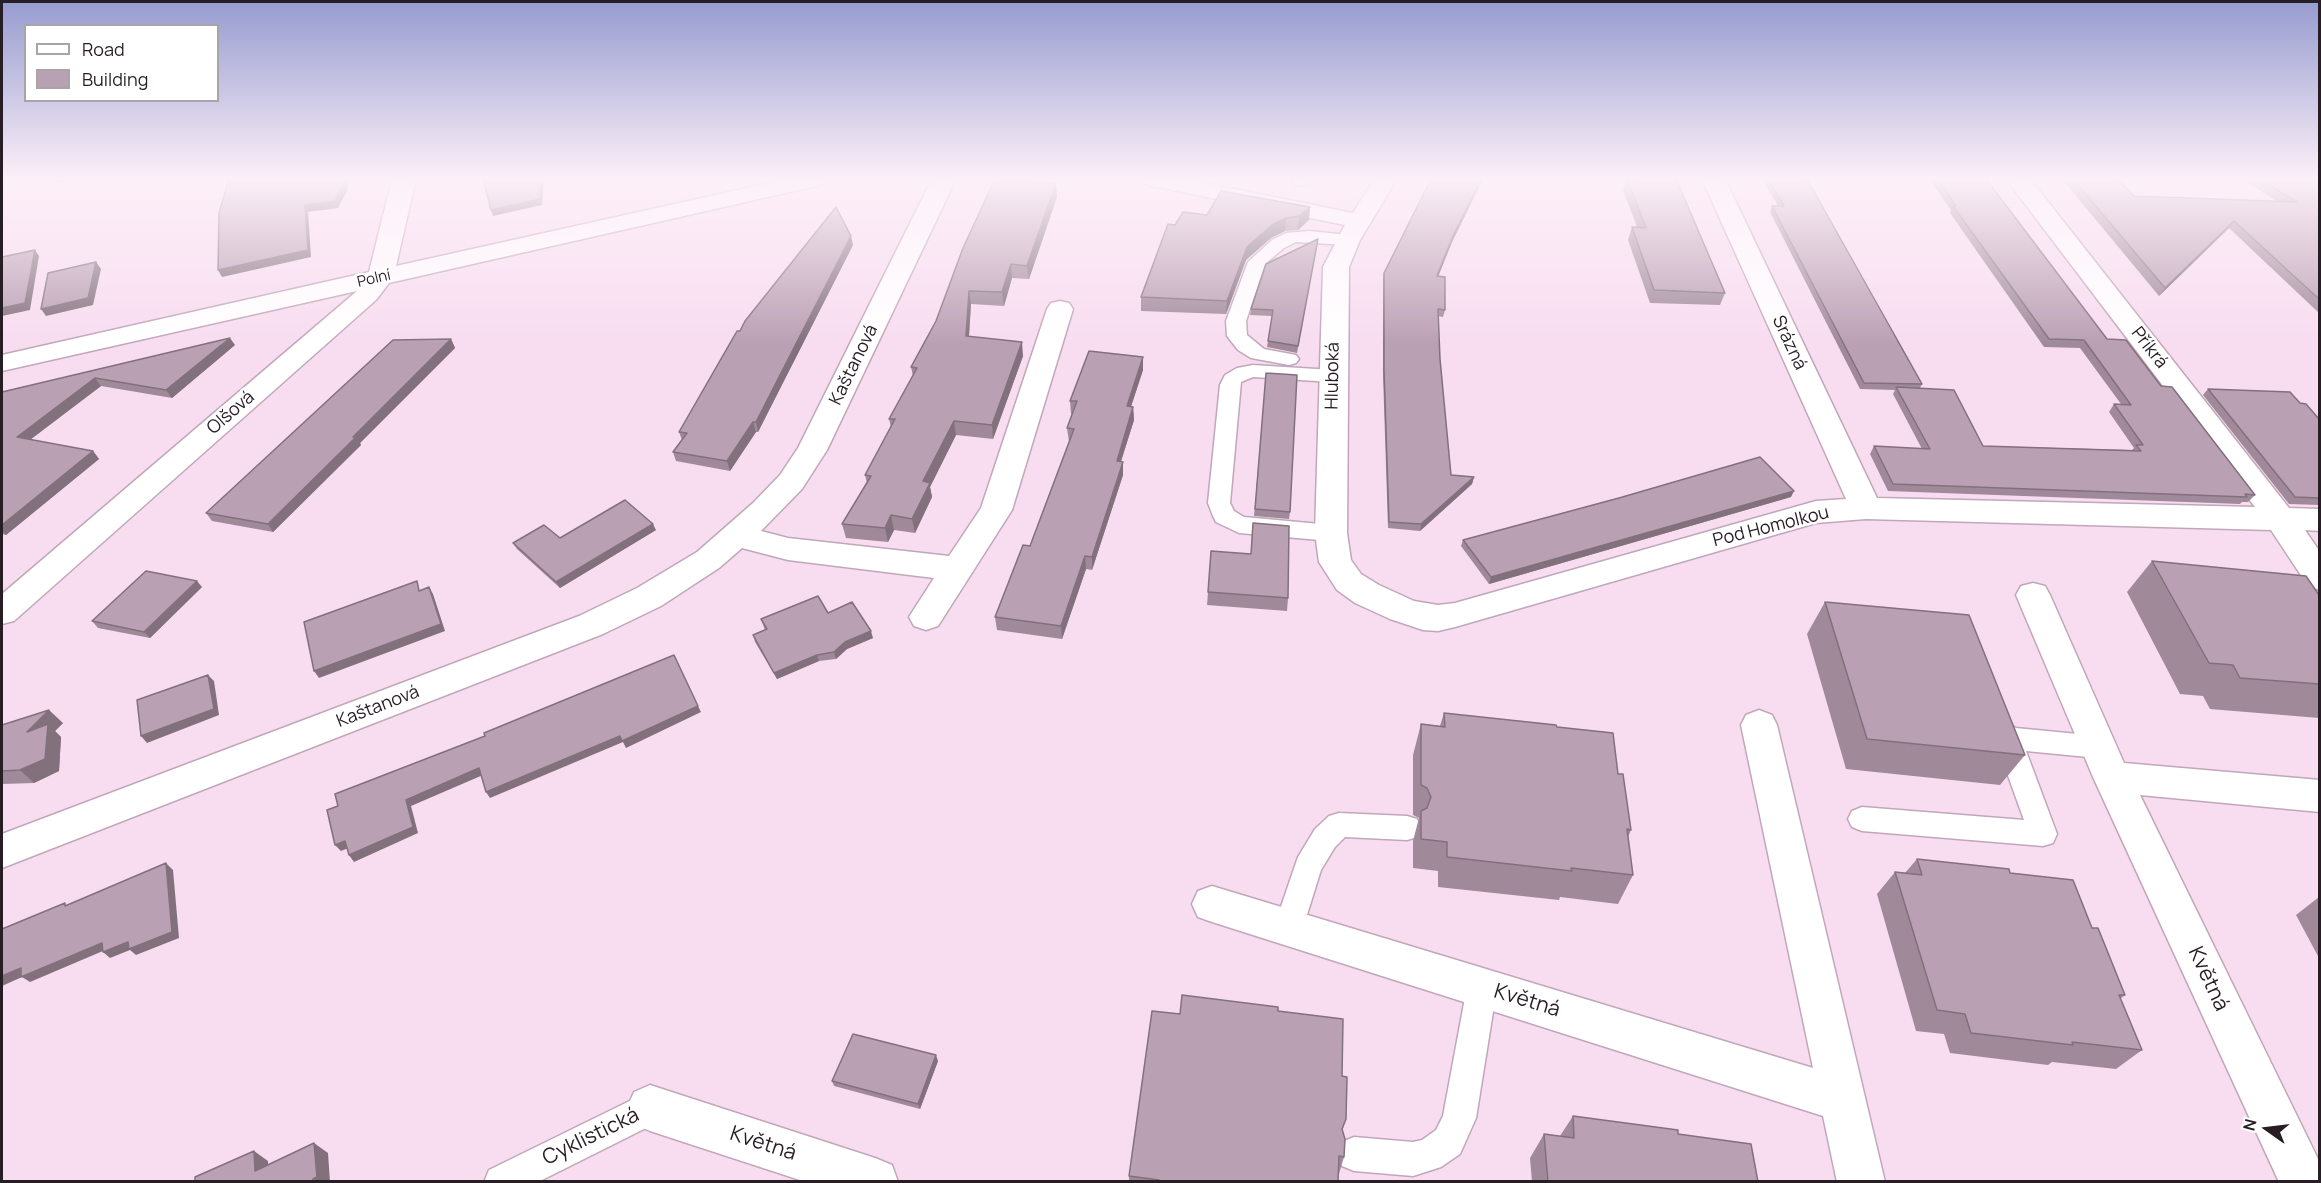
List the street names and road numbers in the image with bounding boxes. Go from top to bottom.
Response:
street label: Polní [356,266,392,292]
street label: Srázná [1767,312,1811,374]
street label: Kaštanová [825,321,883,409]
street label: Příkrá [2126,323,2172,373]
street label: Hluboká [1322,342,1344,410]
street label: Olšová [203,387,259,439]
street label: Pod Homolkou [1711,502,1831,552]
street label: Kaštanová [334,681,422,733]
street label: Květná [2182,943,2234,1015]
street label: Květná [1491,979,1563,1023]
street label: Cyklistická [539,1103,643,1171]
street label: Květná [727,1122,799,1166]

